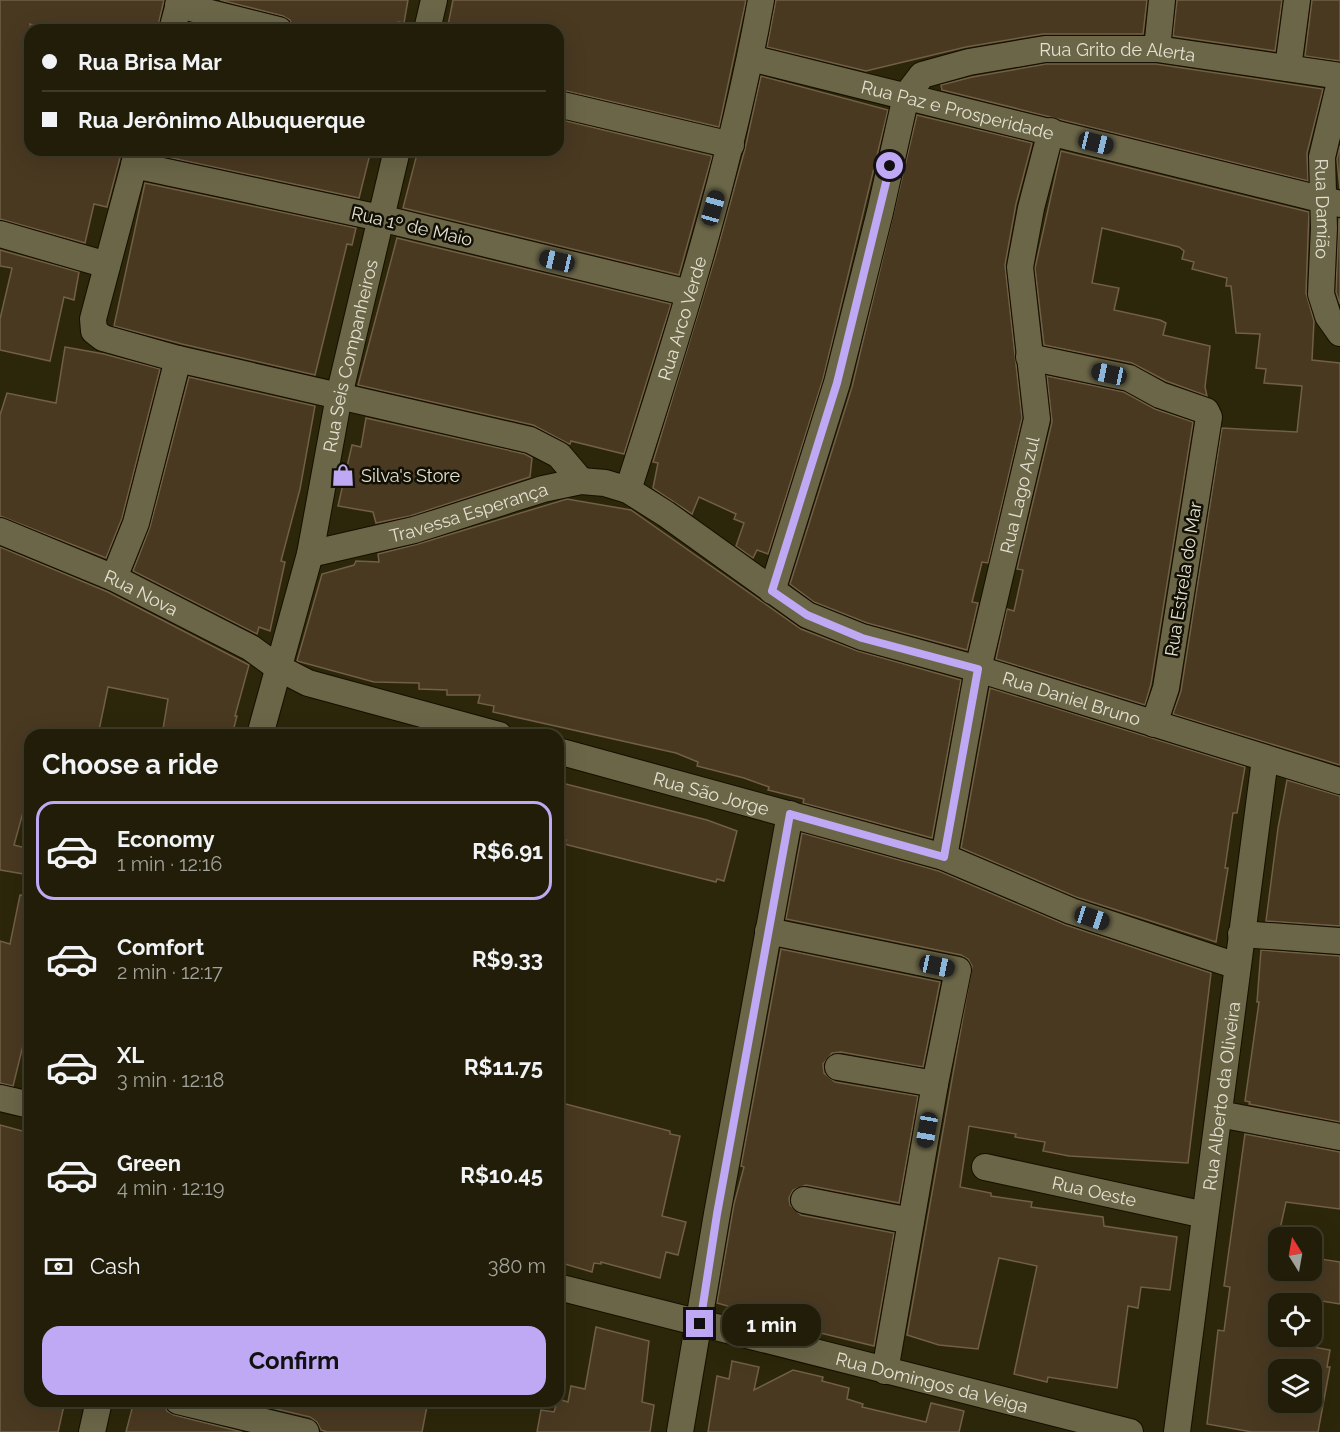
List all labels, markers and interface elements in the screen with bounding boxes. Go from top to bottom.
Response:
street label: Rua Grito de Alerta [1039,39,1197,65]
text: Rua Brisa Mar [78,49,222,75]
street label: Rua Paz e Prosperidade [859,75,1057,143]
text: Rua Jerônimo Albuquerque [78,107,365,133]
car [1076,130,1116,156]
route start [876,152,903,179]
street label: Rua Damião [1312,158,1335,260]
car [699,188,727,228]
street label: Rua 1º de Maio [349,202,475,250]
car [537,248,577,274]
street label: Rua Arco Verde [653,253,710,383]
street label: Rua Seis Companheiros [318,257,381,454]
car [1090,361,1128,387]
street label: Rua Lago Azul [995,434,1043,555]
shop icon: Silva's Store [330,462,356,488]
place label: Silva's Store [361,465,460,486]
street label: Travessa Esperança [387,478,550,546]
street label: Rua Estrela do Mar [1160,499,1206,658]
street label: Rua Nova [101,565,182,620]
street label: Rua Daniel Bruno [1000,667,1144,729]
text: Choose a ride [42,749,218,780]
street label: Rua São Jorge [651,767,772,819]
icon: car [45,824,99,878]
text: Economy [117,826,215,852]
text: R$6.91 [472,838,543,864]
text: 1 min · 12:16 [117,852,222,876]
car [1072,904,1112,932]
icon: car [45,932,99,986]
text: Comfort [117,934,204,960]
text: R$9.33 [472,946,543,972]
car [918,953,956,979]
text: 2 min · 12:17 [117,960,223,984]
street label: Rua Alberto da Oliveira [1198,1000,1244,1192]
icon: car [45,1040,99,1094]
text: XL [117,1042,144,1068]
text: R$11.75 [464,1054,543,1080]
text: 3 min · 12:18 [117,1068,224,1092]
car [915,1111,939,1149]
icon: car [45,1148,99,1202]
text: Green [117,1150,181,1176]
text: R$10.45 [460,1162,543,1188]
street label: Rua Oeste [1050,1171,1139,1210]
text: 4 min · 12:19 [117,1176,224,1200]
north arrow [1268,1227,1322,1281]
map controls [1268,1227,1322,1413]
icon: cash [42,1250,75,1283]
text: Cash [90,1253,141,1279]
text: 380 m [488,1254,546,1278]
button: locate [1268,1293,1322,1347]
callout: 1 min [721,1303,820,1345]
route end [686,1310,713,1337]
text: 1 min [746,1313,797,1337]
button: Confirm [42,1326,546,1395]
street label: Rua Domingos da Veiga [834,1347,1031,1416]
button: layers [1268,1359,1322,1413]

